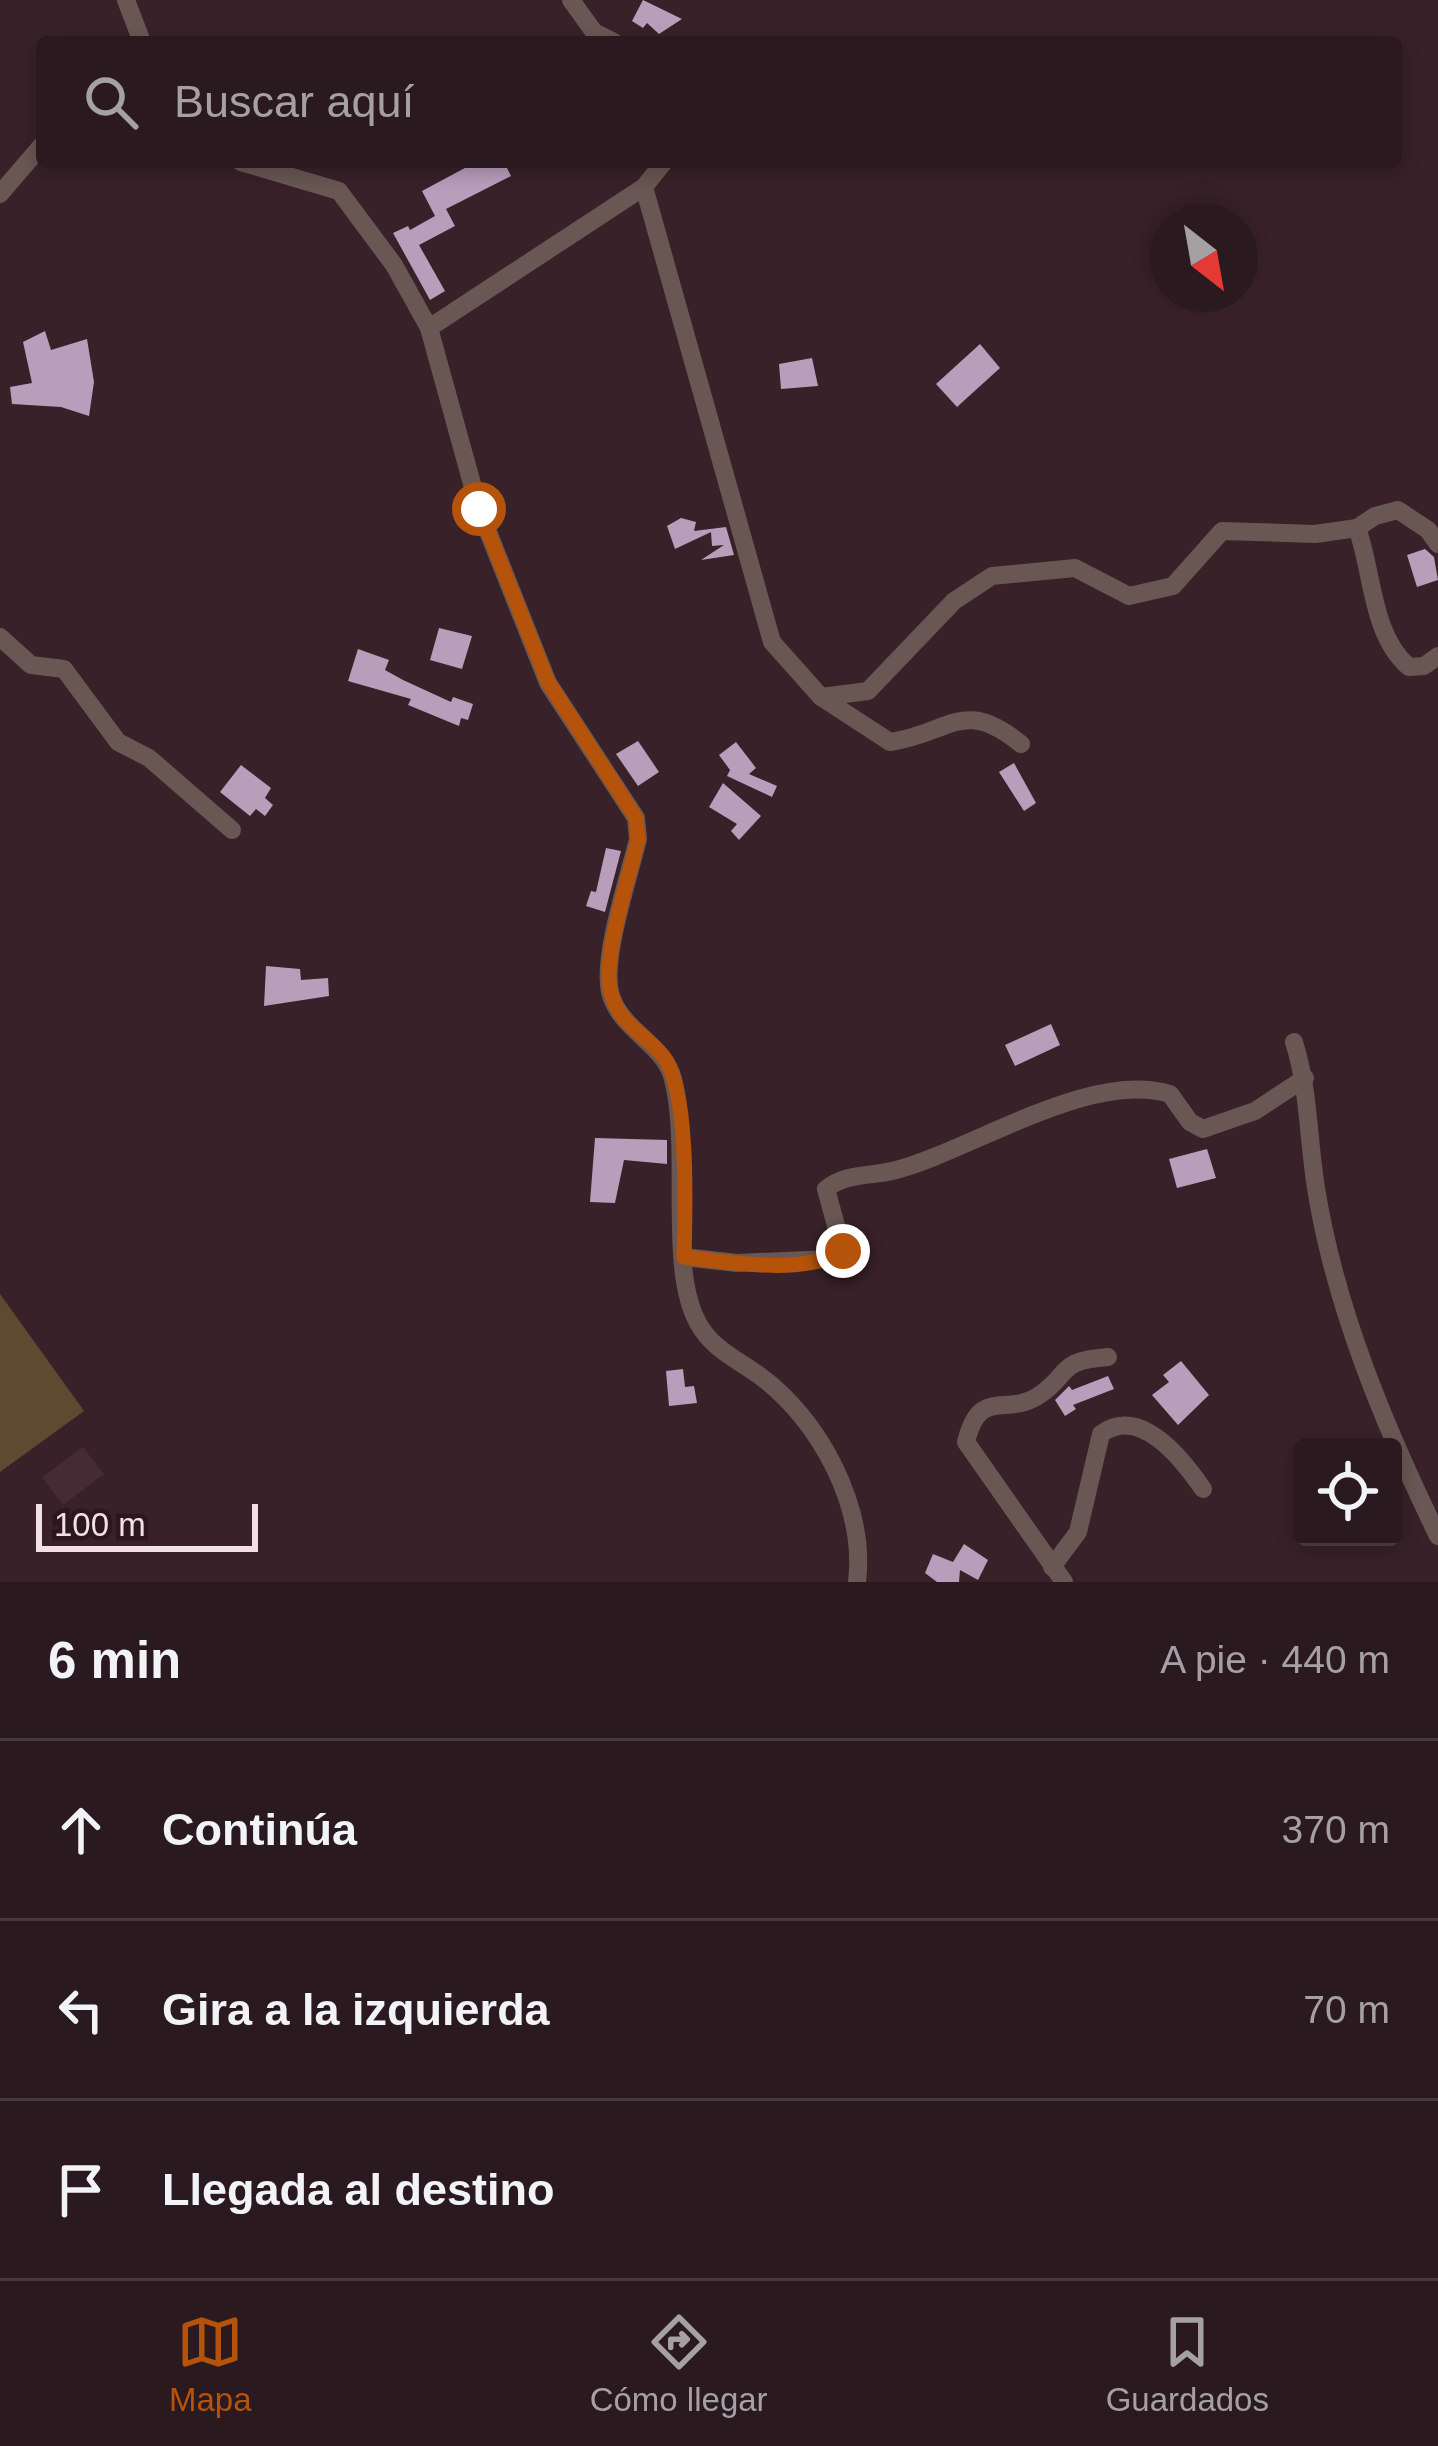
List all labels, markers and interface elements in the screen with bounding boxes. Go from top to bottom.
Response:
search box [36,36,1402,168]
icon: search [78,69,144,135]
text: Buscar aquí [174,76,414,127]
north arrow [1150,204,1258,312]
route start [452,482,506,536]
route end [816,1224,870,1278]
map controls [1294,1438,1402,1546]
button: locate [1294,1438,1402,1546]
scale bar [36,1498,258,1551]
text: 100 m [54,1506,146,1543]
text: 6 min [48,1632,181,1689]
text: A pie · 440 m [1160,1638,1390,1681]
icon: ahead [48,1797,114,1863]
text: Continúa [162,1804,357,1855]
text: 370 m [1282,1808,1390,1851]
icon: left [48,1977,114,2043]
text: Gira a la izquierda [162,1984,550,2035]
text: 70 m [1303,1988,1390,2031]
icon: arrive [48,2157,114,2223]
text: Llegada al destino [162,2164,555,2215]
tab: Mapa [169,2309,252,2419]
tab: Cómo llegar [590,2309,768,2419]
tab: Guardados [1106,2309,1269,2419]

